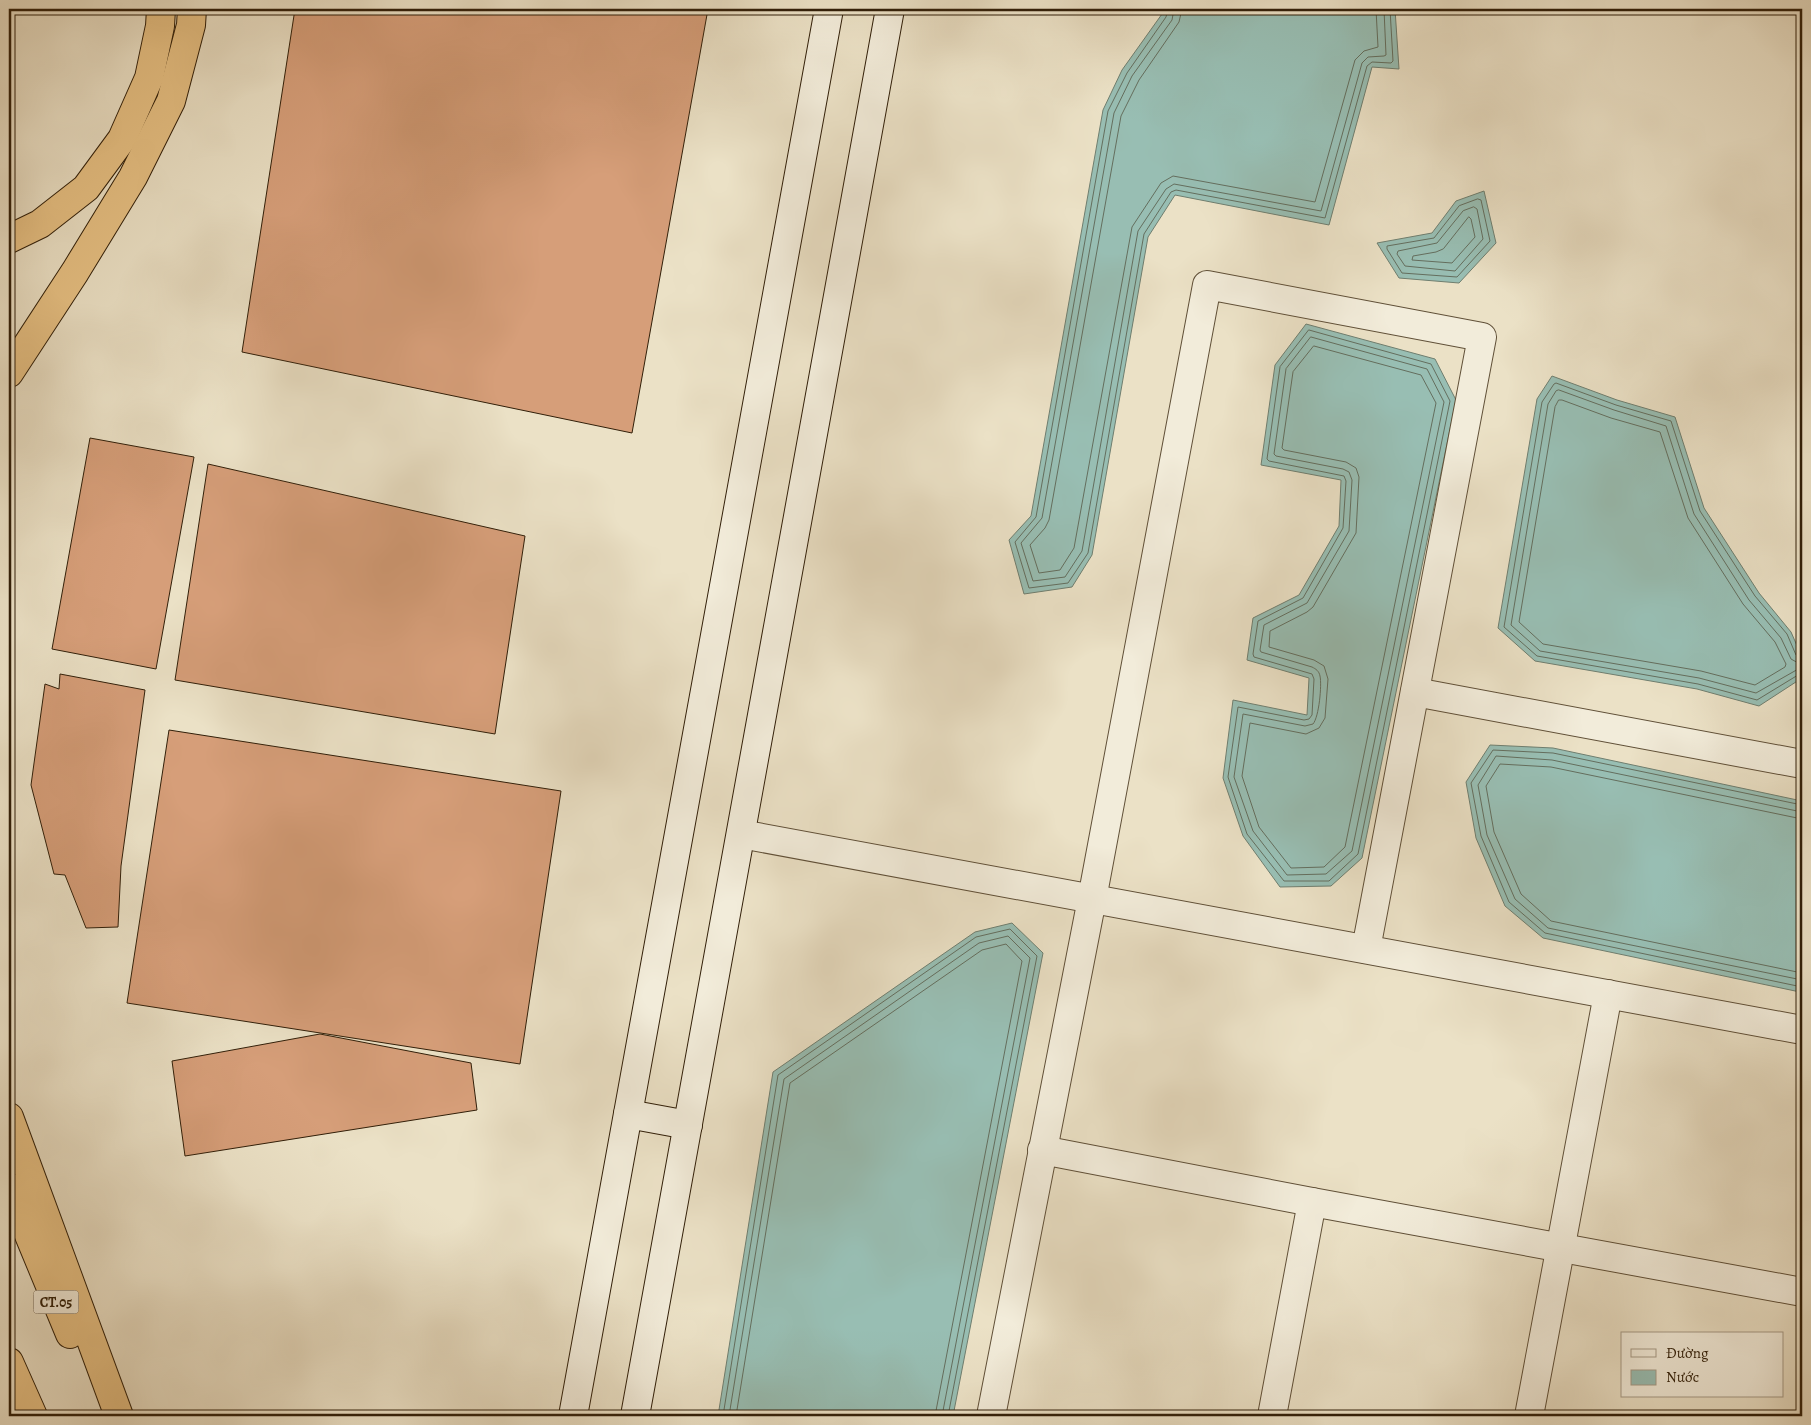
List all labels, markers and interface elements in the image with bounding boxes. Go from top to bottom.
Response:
road number: CT.05 [34,1290,78,1314]
legend [1621,1332,1784,1398]
text: Đường [1666,1343,1709,1363]
text: Nước [1666,1367,1699,1387]

